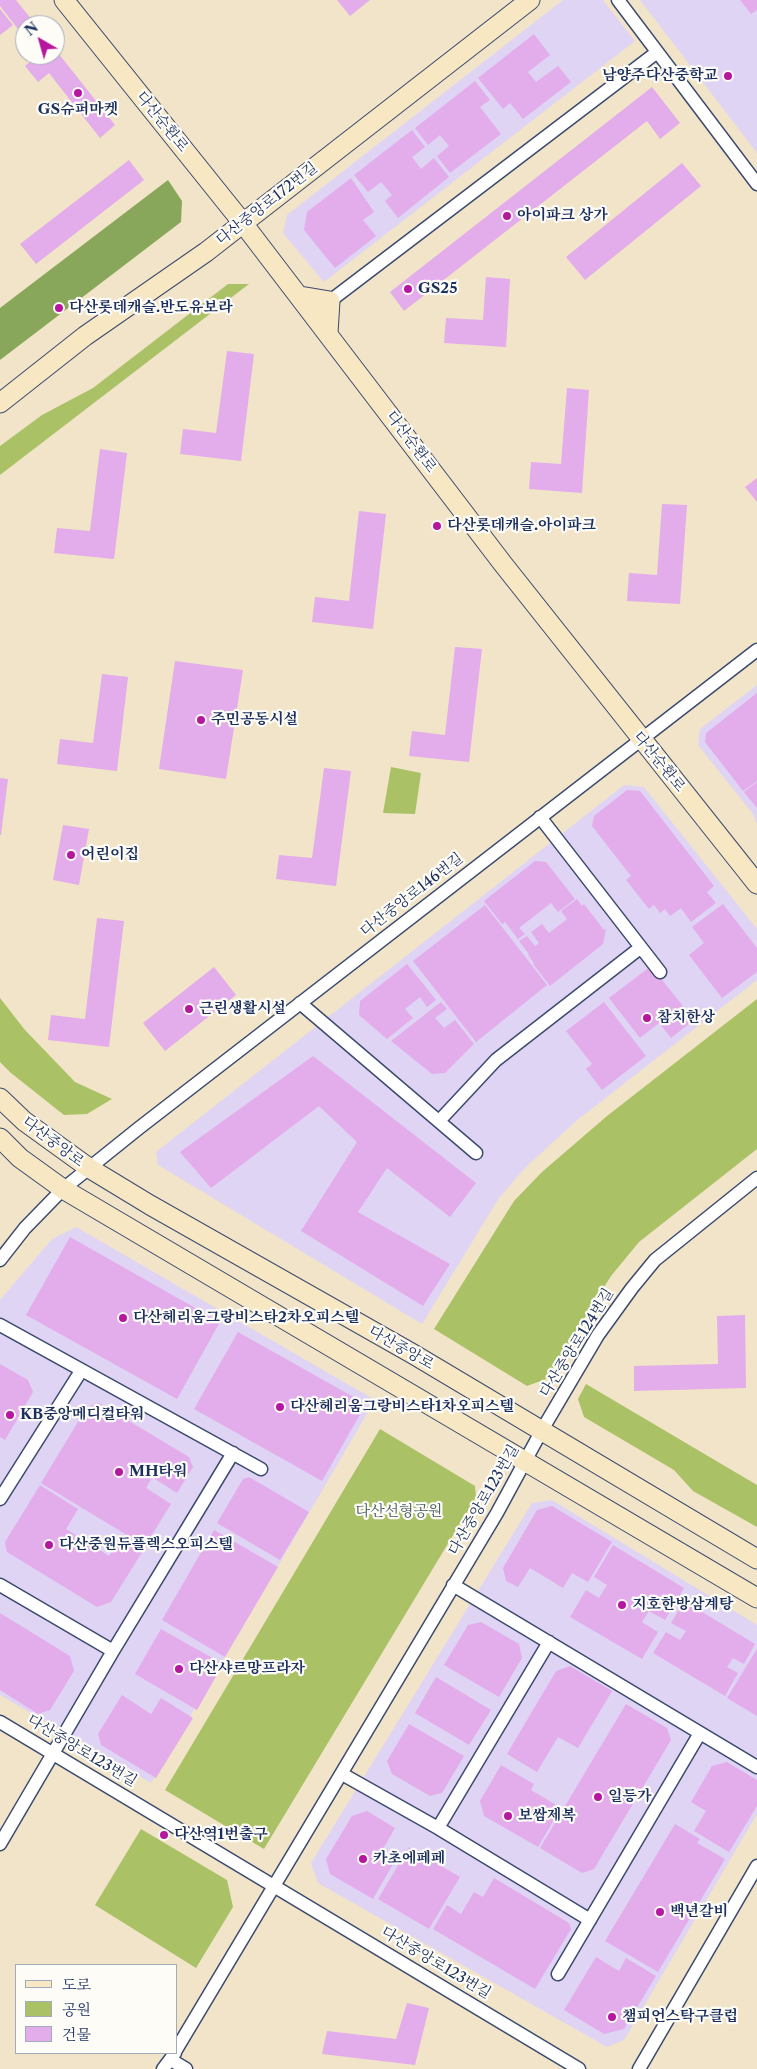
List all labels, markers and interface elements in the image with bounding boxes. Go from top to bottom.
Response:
north arrow [15,15,65,65]
text: N [21,18,42,40]
place label: 남양주다산중학교 [602,67,718,85]
marker: 남양주다산중학교 [722,70,734,82]
marker: GS슈퍼마켓 [72,87,84,99]
street label: 다산순환로 [132,88,192,156]
place label: GS슈퍼마켓 [38,101,118,119]
street label: 다산중앙로172번길 [213,159,321,249]
place label: 아이파크 상가 [517,207,608,225]
marker: 아이파크 상가 [501,210,513,222]
place label: GS25 [418,280,457,298]
marker: GS25 [402,283,414,295]
place label: 다산롯데캐슬.반도유보라 [69,299,233,317]
marker: 다산롯데캐슬.반도유보라 [53,302,65,314]
street label: 다산순환로 [382,408,440,476]
place label: 다산롯데캐슬.아이파크 [447,517,596,535]
marker: 다산롯데캐슬.아이파크 [431,520,443,532]
place label: 주민공동시설 [211,711,298,729]
marker: 주민공동시설 [195,714,207,726]
street label: 다산순환로 [629,728,689,796]
place label: 어린이집 [81,846,139,864]
marker: 어린이집 [65,849,77,861]
street label: 다산중앙로146번길 [357,849,467,941]
place label: 근린생활시설 [199,1000,286,1018]
marker: 근린생활시설 [183,1003,195,1015]
place label: 참치한상 [657,1009,715,1027]
marker: 참치한상 [641,1012,653,1024]
street label: 다산중앙로 [19,1113,87,1171]
street label: 다산중앙로124번길 [536,1285,618,1401]
place label: 다산헤리움그랑비스타2차오피스텔 [133,1309,359,1327]
marker: 다산헤리움그랑비스타2차오피스텔 [117,1312,129,1324]
street label: 다산중앙로 [365,1322,437,1374]
place label: 다산헤리움그랑비스타1차오피스텔 [290,1398,514,1416]
marker: 다산헤리움그랑비스타1차오피스텔 [274,1401,286,1413]
place label: KB중앙메디컬타워 [20,1406,145,1424]
marker: KB중앙메디컬타워 [4,1409,16,1421]
street label: 다산중앙로123번길 [445,1442,523,1558]
place label: MH타워 [129,1463,188,1481]
marker: MH타워 [113,1466,125,1478]
park label: 다산선형공원 [356,1503,442,1521]
place label: 다산중원듀플렉스오피스텔 [59,1536,233,1554]
marker: 다산중원듀플렉스오피스텔 [43,1539,55,1551]
place label: 지호한방삼계탕 [632,1596,733,1614]
marker: 지호한방삼계탕 [616,1599,628,1611]
place label: 다산샤르망프라자 [189,1660,305,1678]
marker: 다산샤르망프라자 [173,1663,185,1675]
street label: 다산중앙로123번길 [24,1711,140,1791]
place label: 일등가 [608,1788,651,1806]
marker: 일등가 [592,1791,604,1803]
place label: 보쌈제복 [518,1807,576,1825]
marker: 보쌈제복 [502,1810,514,1822]
place label: 다산역1번출구 [174,1826,268,1844]
marker: 다산역1번출구 [158,1829,170,1841]
place label: 카초에페페 [373,1850,445,1868]
marker: 카초에페페 [357,1853,369,1865]
place label: 백년갈비 [670,1903,728,1921]
marker: 백년갈비 [654,1906,666,1918]
street label: 다산중앙로123번길 [378,1923,494,2003]
legend [15,1964,178,2054]
text: 도로 [62,1975,91,1994]
text: 공원 [62,2000,91,2019]
place label: 챔피언스탁구클럽 [622,2008,738,2026]
marker: 챔피언스탁구클럽 [606,2011,618,2023]
text: 건물 [62,2025,91,2044]

